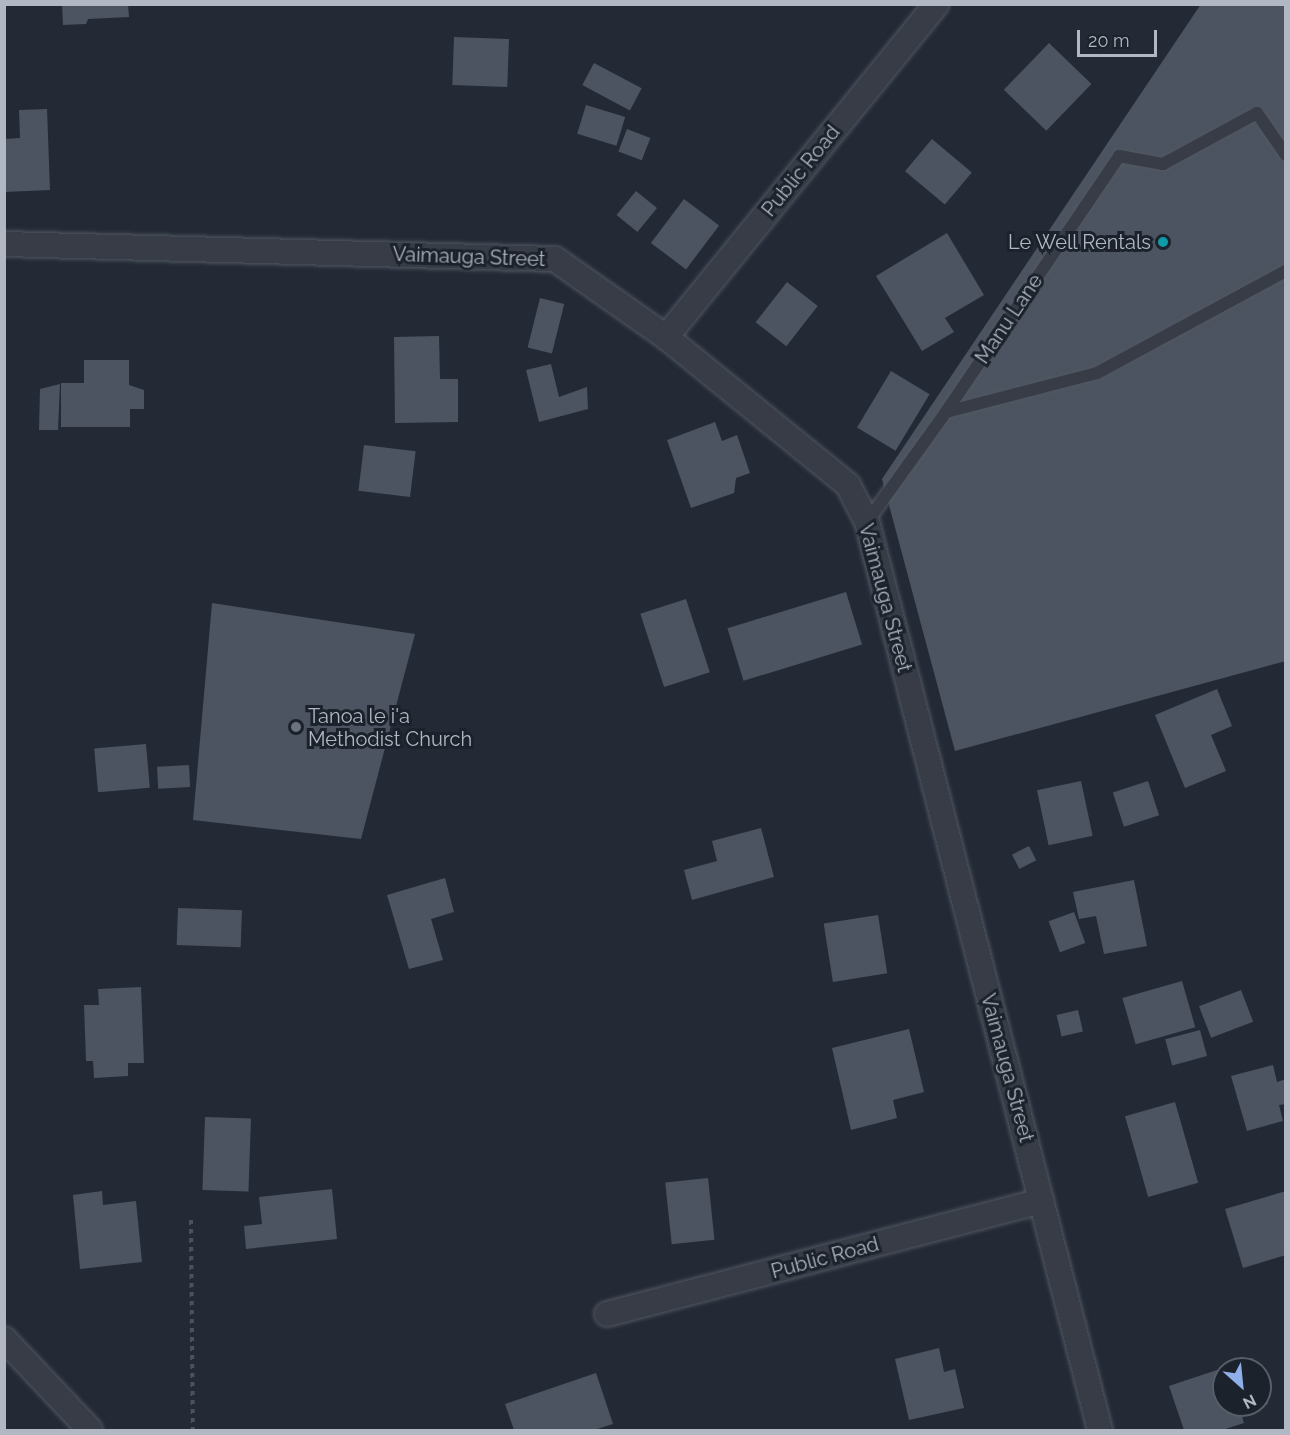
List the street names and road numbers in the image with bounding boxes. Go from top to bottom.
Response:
street label: Public Road [757,121,845,221]
street label: Vaimauga Street [392,242,546,272]
street label: Manu Lane [970,270,1048,368]
street label: Vaimauga Street [854,521,916,675]
street label: Vaimauga Street [976,991,1038,1145]
street label: Public Road [769,1232,881,1284]

